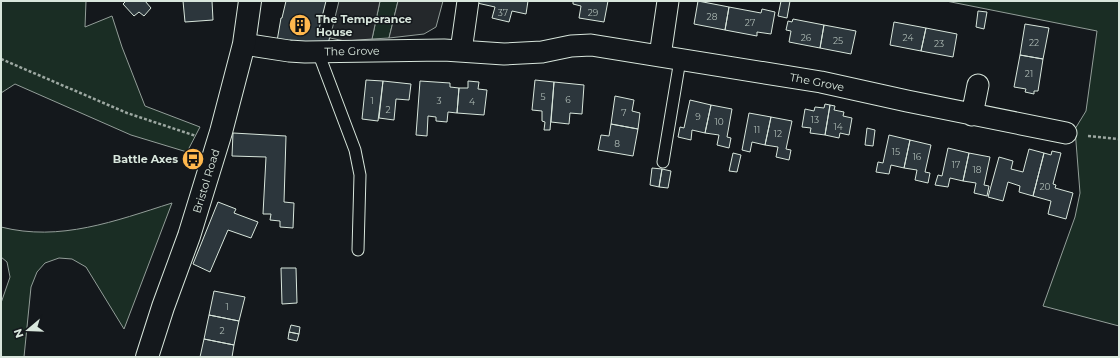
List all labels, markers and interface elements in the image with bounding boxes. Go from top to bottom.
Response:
house number: 37 [498,7,508,18]
house number: 29 [588,7,599,18]
house number: 28 [707,11,718,22]
building icon: The Temperance House [287,12,313,38]
place label: The Temperance House [316,12,412,39]
house number: 27 [745,17,755,28]
house number: 26 [801,32,812,43]
house number: 24 [903,32,913,43]
house number: 25 [833,35,843,46]
house number: 22 [1029,37,1039,48]
house number: 23 [934,38,944,49]
street label: The Grove [324,44,380,58]
house number: 21 [1025,68,1033,79]
street label: The Grove [789,70,846,94]
house number: 5 [540,91,546,102]
house number: 6 [565,94,571,105]
house number: 1 [370,95,374,106]
house number: 3 [436,95,442,106]
house number: 4 [469,96,475,107]
house number: 2 [385,104,391,115]
house number: 7 [621,107,627,118]
house number: 9 [695,111,701,122]
house number: 13 [811,114,819,125]
house number: 10 [714,116,724,127]
house number: 14 [833,121,843,132]
house number: 11 [754,124,760,135]
house number: 12 [774,128,782,139]
house number: 8 [614,138,620,149]
bus stop icon: Battle Axes [180,146,206,172]
house number: 15 [892,146,900,157]
street label: Bristol Road [190,147,222,215]
house number: 16 [913,151,922,162]
place label: Battle Axes [113,152,178,166]
house number: 17 [952,159,960,170]
house number: 18 [973,164,982,175]
house number: 20 [1039,181,1051,192]
house number: 1 [225,301,229,312]
north arrow [8,310,48,350]
house number: 2 [219,325,225,336]
text: N [10,327,27,340]

